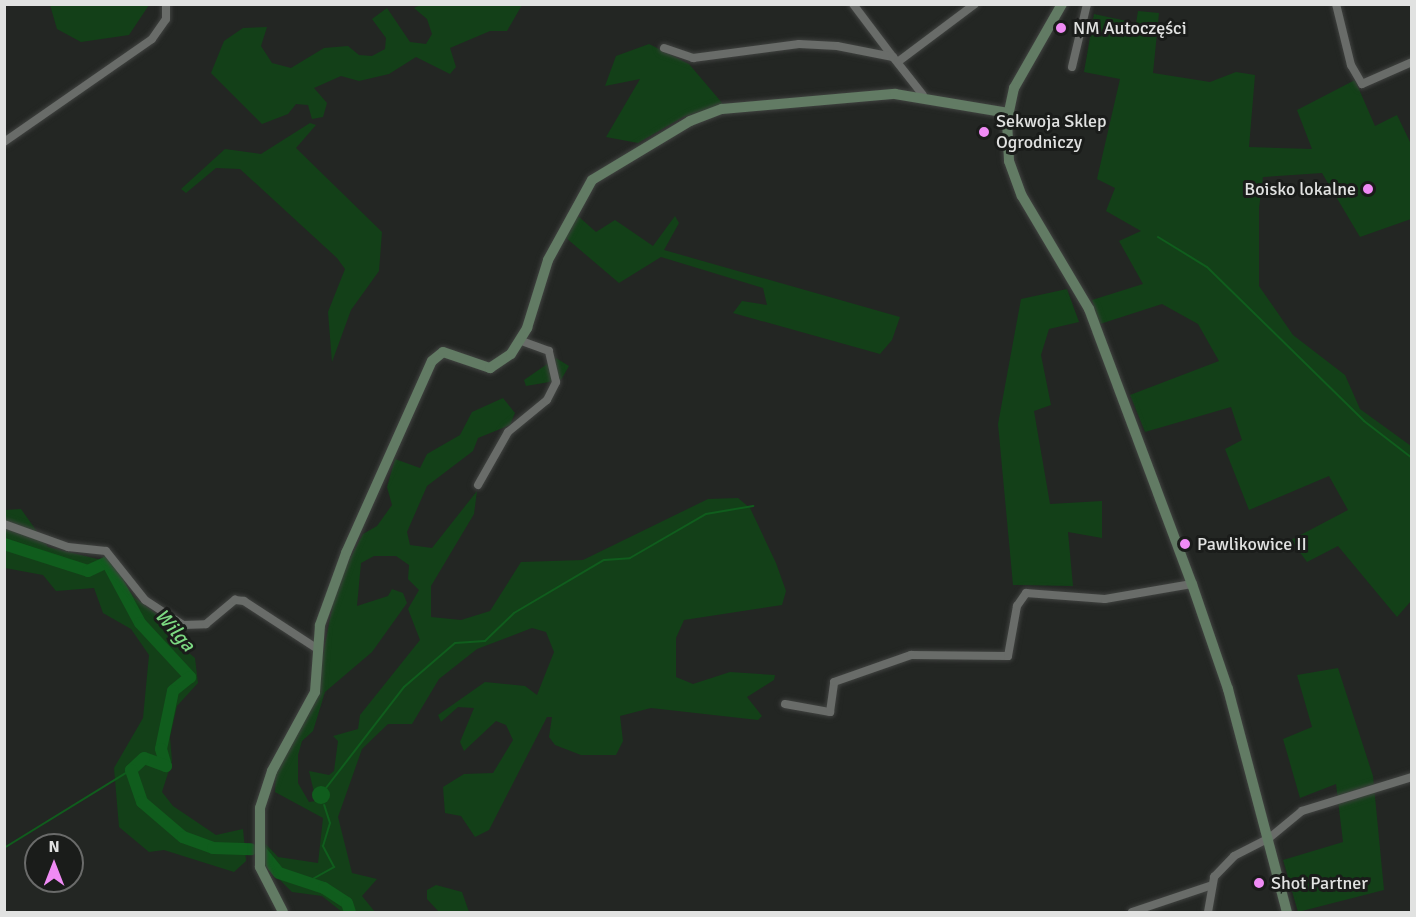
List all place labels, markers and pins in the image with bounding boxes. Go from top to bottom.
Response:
place label: NM Autoczęści [1073,17,1187,39]
marker: NM Autoczęści [1054,21,1068,35]
place label: Sekwoja Sklep Ogrodniczy [996,111,1107,154]
marker: Sekwoja Sklep Ogrodniczy [977,125,991,139]
place label: Boisko lokalne [1244,178,1356,200]
marker: Boisko lokalne [1361,182,1375,196]
place label: Pawlikowice II [1197,533,1307,555]
marker: Pawlikowice II [1178,537,1192,551]
place label: Shot Partner [1271,872,1368,894]
marker: Shot Partner [1252,876,1266,890]

